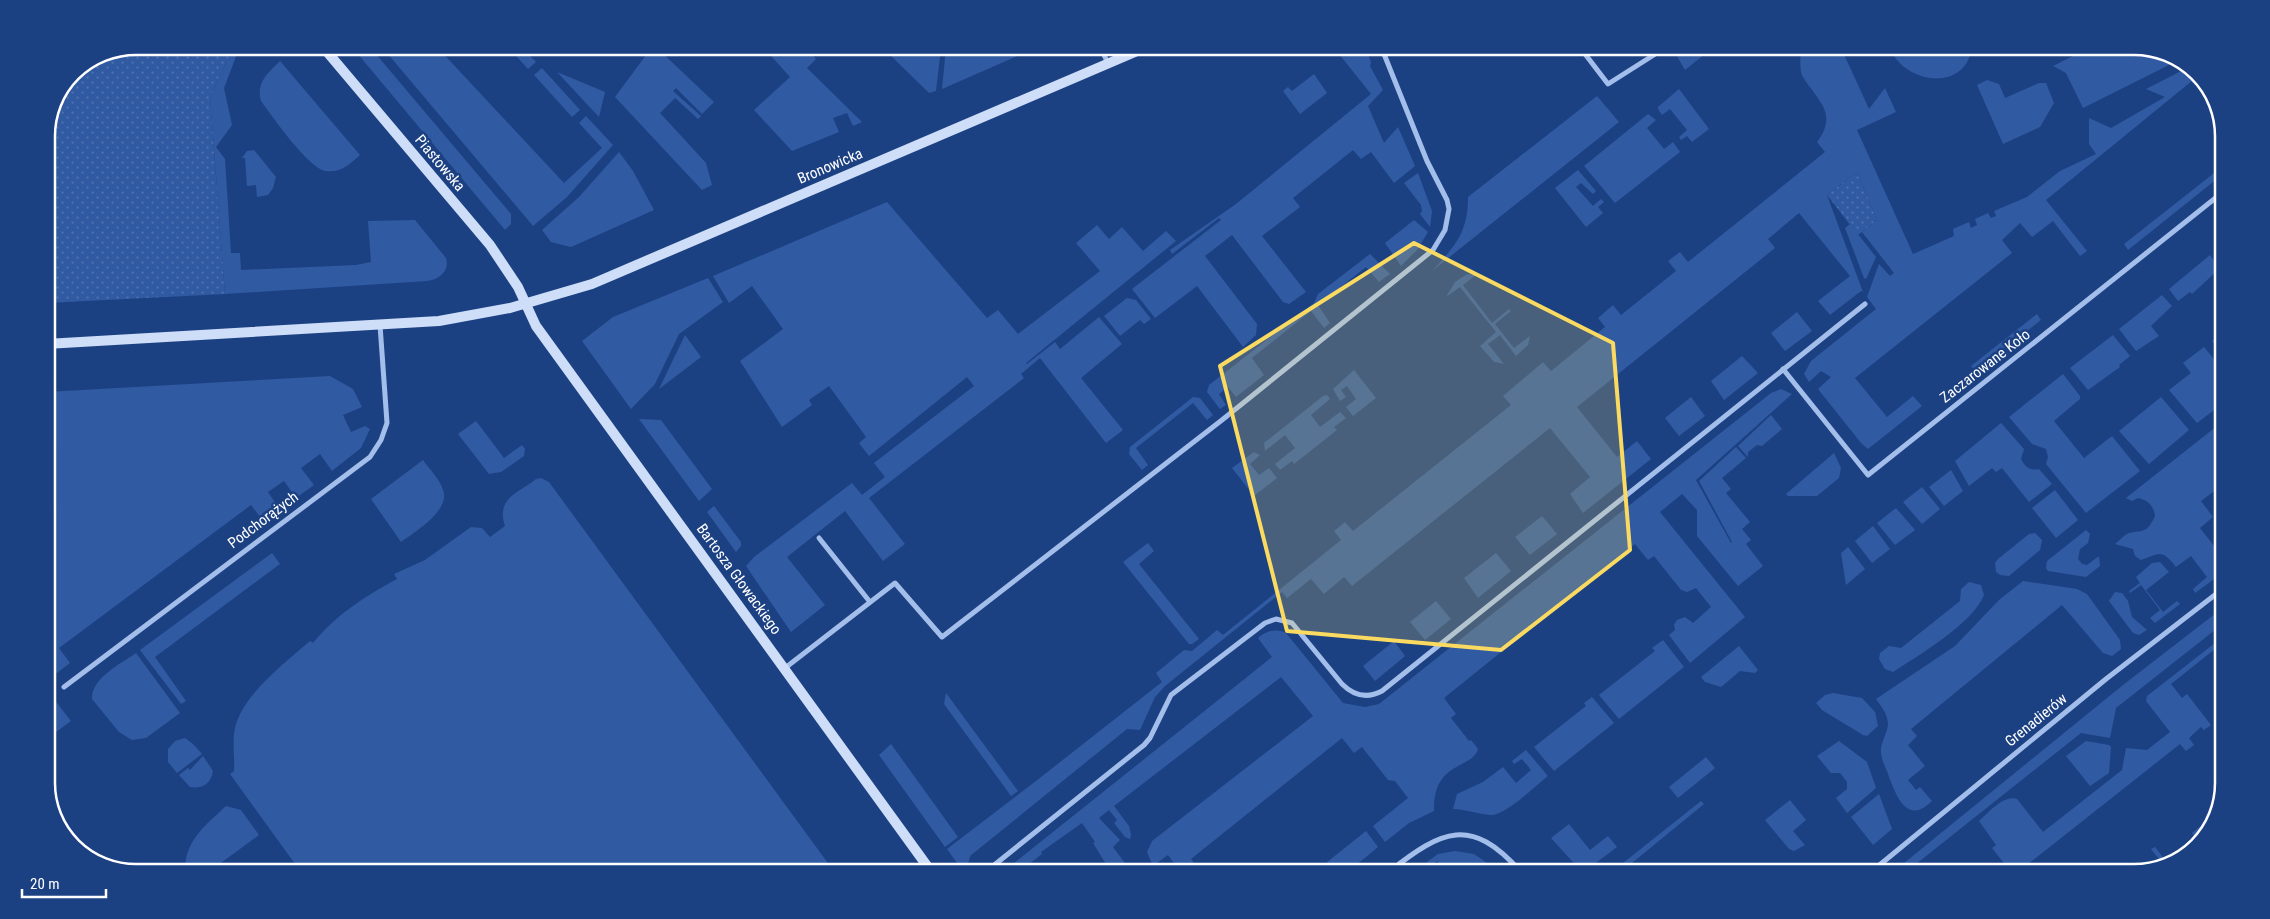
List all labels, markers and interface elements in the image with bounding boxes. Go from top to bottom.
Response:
street label: Piastowska [411,131,469,195]
street label: Bronowicka [795,144,865,188]
street label: Zaczarowane Koło [1936,325,2034,407]
street label: Podchorążych [224,488,302,552]
street label: Bartosza Głowackiego [693,520,785,638]
street label: Grenadierów [2001,689,2071,750]
scale bar [22,866,106,898]
text: 20 m [30,875,60,893]

